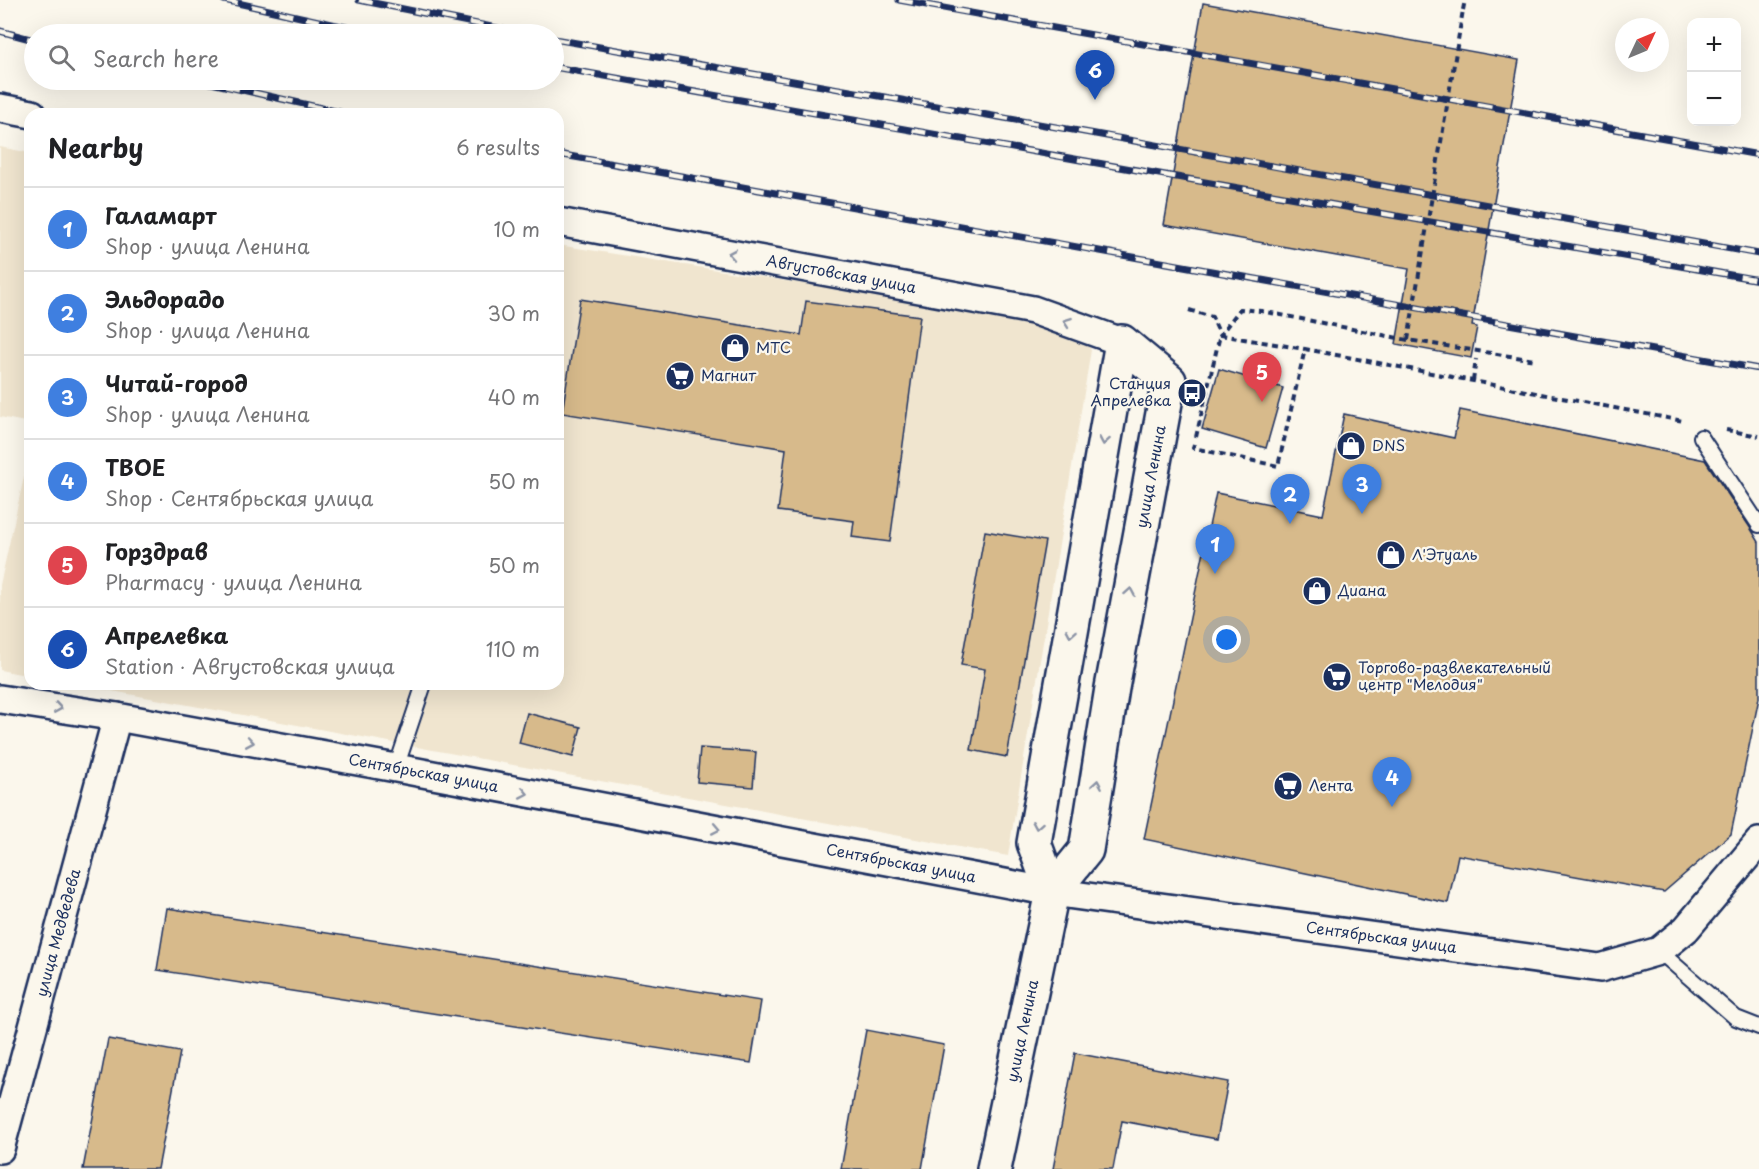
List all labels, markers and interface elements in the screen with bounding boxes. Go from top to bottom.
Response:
north arrow [1615,18,1669,72]
map controls [1687,18,1741,126]
button: + [1687,18,1741,72]
search box [24,24,564,90]
icon: search [45,41,78,74]
text: Search here [93,41,219,74]
pin: 6 [1076,51,1114,100]
button: − [1687,72,1741,126]
text: Nearby [48,128,143,167]
text: 6 results [456,132,540,162]
text: Галамарт [105,198,217,231]
text: 1 [63,214,72,244]
text: 10 m [493,214,540,244]
text: Shop · улица Ленина [105,231,309,261]
one-way arrow [727,248,737,261]
street label: Августовская улица [765,248,919,298]
text: Эльдорадо [105,282,225,315]
text: 2 [60,298,75,328]
text: 30 m [487,298,540,328]
text: Shop · улица Ленина [105,315,309,345]
one-way arrow [1062,317,1073,329]
shop icon: МТС [719,332,751,364]
place label: МТС [756,335,791,358]
pin: 5 [1242,352,1282,402]
supermarket icon: Магнит [664,360,696,392]
place label: Магнит [701,363,756,386]
text: Читай-город [105,366,248,399]
place label: Станция Апрелевка [1090,371,1172,411]
bus stop icon: Станция Апрелевка [1176,377,1208,409]
text: 3 [61,382,74,412]
text: 40 m [488,382,540,412]
text: Shop · улица Ленина [105,399,309,429]
street label: улица Ленина [1129,423,1171,530]
shop icon: DNS [1335,430,1367,462]
place label: DNS [1372,433,1405,456]
one-way arrow [1099,436,1111,446]
text: ТВОЕ [105,450,165,483]
pin: 3 [1342,464,1382,514]
text: 4 [61,466,74,496]
text: 50 m [488,466,540,496]
pin: 2 [1270,474,1310,524]
text: Shop · Сентябрьская улица [105,483,373,513]
pin: 1 [1196,524,1234,574]
text: Горздрав [105,534,208,567]
shop icon: Л'Этуаль [1375,539,1407,571]
place label: Л'Этуаль [1412,542,1478,565]
text: 5 [61,550,74,580]
text: 50 m [488,550,540,580]
text: Pharmacy · улица Ленина [105,567,362,597]
shop icon: Диана [1301,575,1333,607]
place label: Диана [1337,578,1387,601]
one-way arrow [1124,587,1136,596]
text: Апрелевка [105,618,228,651]
your location [1212,625,1241,654]
one-way arrow [1065,628,1078,638]
text: 6 [60,634,75,664]
text: 110 m [486,634,540,664]
text: Station · Августовская улица [105,651,395,681]
place label: Торгово-развлекательный центр "Мелодия" [1358,655,1551,695]
supermarket icon: Торгово-развлекательный центр "Мелодия" [1321,661,1353,693]
one-way arrow [53,701,62,713]
one-way arrow [245,735,254,747]
street label: Сентябрьская улица [347,747,501,797]
pin: 4 [1372,758,1412,807]
supermarket icon: Лента [1272,770,1304,802]
place label: Лента [1309,773,1354,796]
one-way arrow [1090,779,1103,789]
one-way arrow [519,786,529,798]
one-way arrow [1031,820,1044,830]
one-way arrow [710,822,720,835]
street label: Сентябрьская улица [824,837,979,888]
street label: улица Медведева [29,865,86,999]
street label: Сентябрьская улица [1304,914,1459,958]
street label: улица Ленина [999,977,1043,1084]

